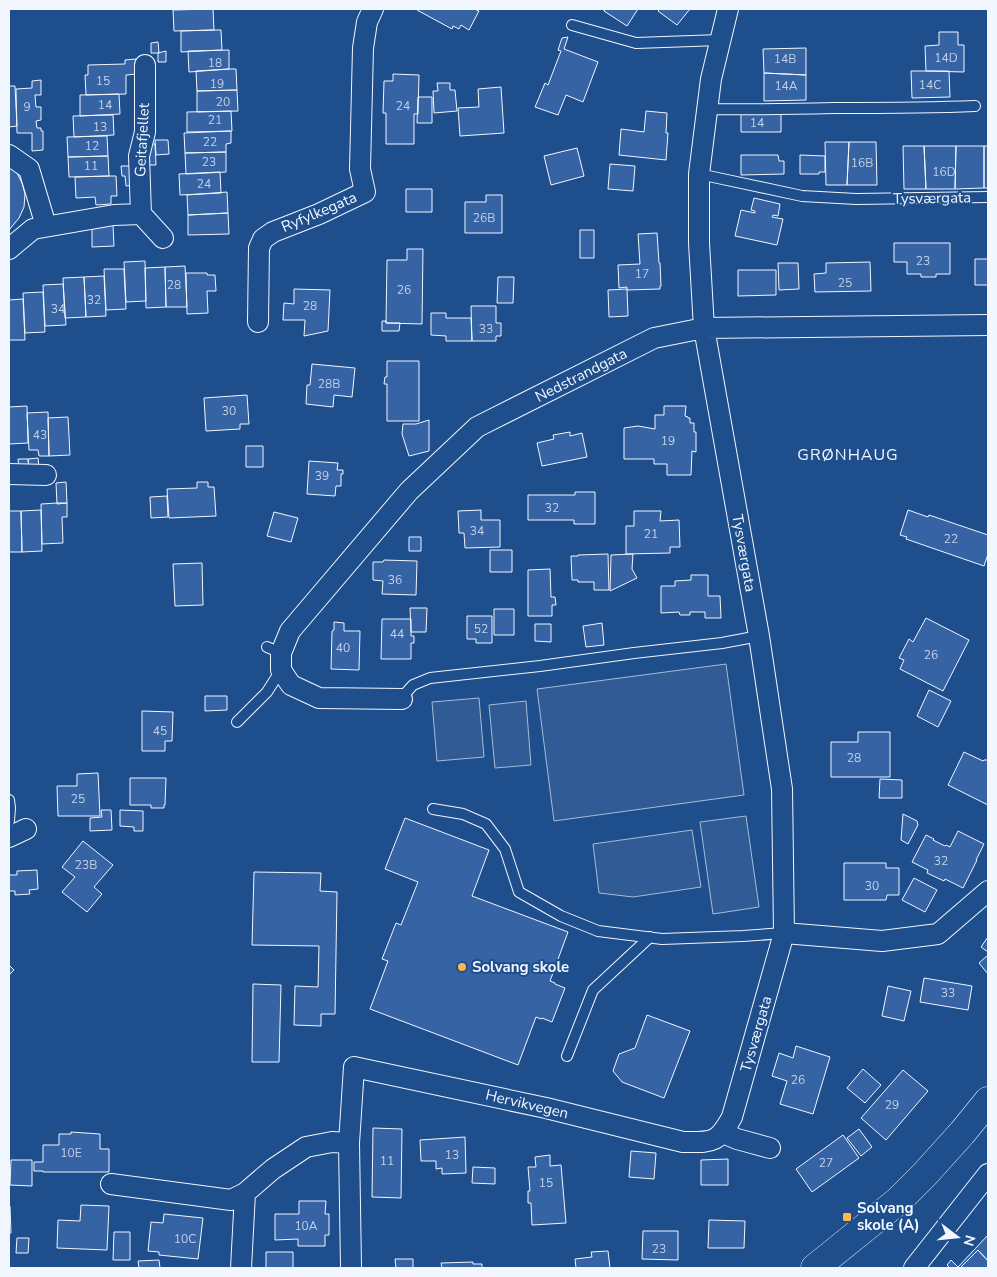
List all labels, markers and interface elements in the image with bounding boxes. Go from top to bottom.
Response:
house number: 14D [934,50,958,66]
house number: 14B [774,51,796,67]
house number: 18 [208,55,222,71]
house number: 15 [96,73,110,89]
house number: 19 [210,76,224,92]
house number: 14C [919,77,941,93]
house number: 14A [774,78,798,94]
house number: 20 [216,94,230,110]
house number: 14 [98,97,112,113]
house number: 24 [396,98,410,114]
house number: 9 [23,99,31,115]
street label: Geitafjellet [130,102,154,178]
house number: 21 [208,112,222,128]
house number: 14 [750,115,764,131]
house number: 13 [93,119,107,135]
house number: 22 [203,134,217,150]
house number: 12 [85,138,99,154]
house number: 23 [202,154,216,170]
house number: 16B [851,155,873,171]
house number: 11 [84,158,98,174]
house number: 16D [932,164,956,180]
house number: 24 [197,176,211,192]
street label: Ryfylkegata [278,187,360,237]
street label: Tysværgata [893,187,971,209]
house number: 26B [473,210,495,226]
house number: 23 [916,253,930,269]
house number: 17 [635,266,649,282]
house number: 25 [838,275,852,291]
house number: 28 [167,277,181,293]
house number: 26 [397,282,411,298]
house number: 32 [87,292,101,308]
house number: 28 [303,298,317,314]
house number: 34 [51,301,65,317]
house number: 33 [479,321,493,337]
street label: Nedstrandgata [532,343,630,407]
house number: 28B [318,376,340,392]
house number: 30 [222,403,236,419]
house number: 43 [33,427,47,443]
house number: 19 [661,433,675,449]
district label: GRØNHAUG [797,444,899,466]
house number: 39 [315,468,329,484]
house number: 32 [545,500,559,516]
street label: Tysværgata [727,513,761,593]
house number: 34 [470,523,484,539]
house number: 21 [644,526,658,542]
house number: 22 [944,531,958,547]
house number: 36 [388,572,402,588]
house number: 52 [474,621,488,637]
house number: 44 [390,626,404,642]
house number: 40 [336,640,350,656]
house number: 26 [924,647,938,663]
house number: 45 [153,723,167,739]
house number: 28 [847,750,861,766]
house number: 25 [71,791,85,807]
house number: 32 [934,853,948,869]
house number: 23B [75,857,97,873]
house number: 30 [865,878,879,894]
place label: Solvang skole [472,957,569,977]
marker: Solvang skole [456,961,468,973]
house number: 33 [941,985,955,1001]
street label: Tysværgata [736,994,776,1074]
house number: 26 [791,1072,805,1088]
street label: Hervikvegen [484,1085,570,1123]
house number: 29 [885,1097,899,1113]
house number: 10E [60,1145,82,1161]
house number: 13 [445,1147,459,1163]
house number: 11 [380,1153,394,1169]
house number: 27 [819,1155,833,1171]
house number: 15 [539,1175,553,1191]
place label: Solvang skole (A) [857,1198,920,1235]
marker: Solvang skole (A) [841,1211,853,1223]
north arrow [932,1212,982,1262]
house number: 10A [294,1218,318,1234]
house number: 10C [174,1231,196,1247]
text: N [958,1233,980,1248]
house number: 23 [652,1241,666,1257]

